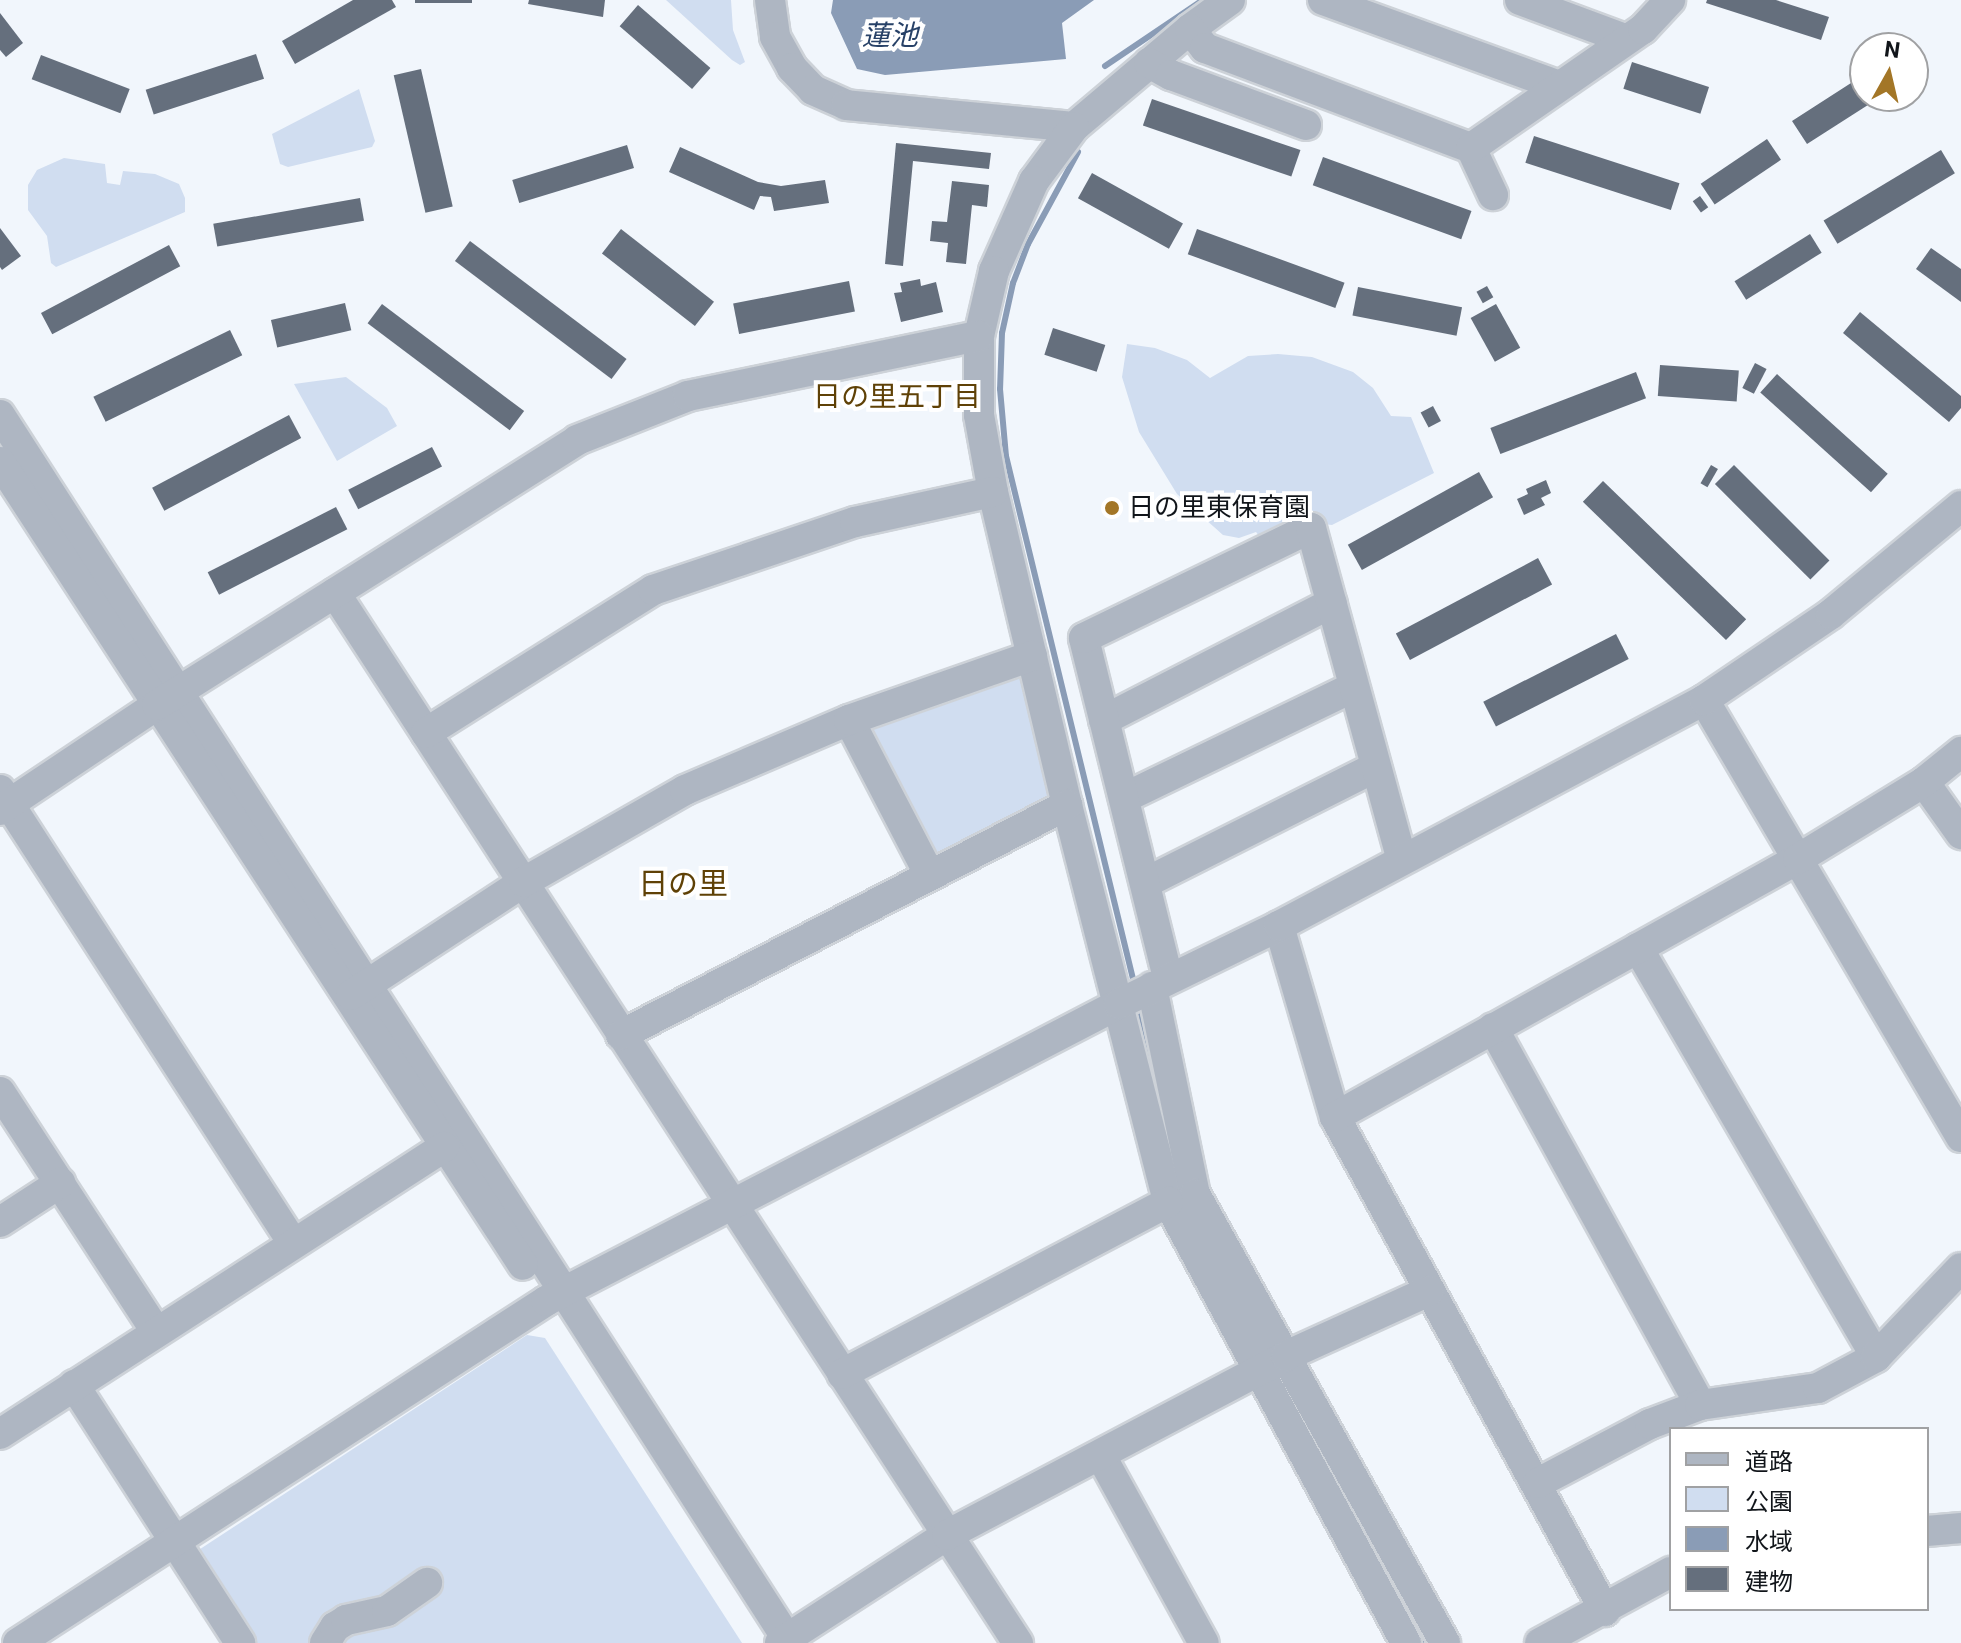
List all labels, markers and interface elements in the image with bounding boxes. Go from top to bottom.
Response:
water label: 蓮池 [862,19,918,53]
north arrow [1849,32,1929,112]
text: N [1883,36,1902,63]
district label: 日の里五丁目 [813,380,981,414]
place label: 日の里東保育園 [1128,492,1310,524]
marker: 日の里東保育園 [1103,499,1121,517]
district label: 日の里 [638,866,728,902]
legend [1669,1427,1929,1611]
text: 道路 [1745,1448,1793,1476]
text: 公園 [1745,1488,1793,1516]
text: 水域 [1745,1528,1793,1556]
text: 建物 [1745,1568,1793,1596]

